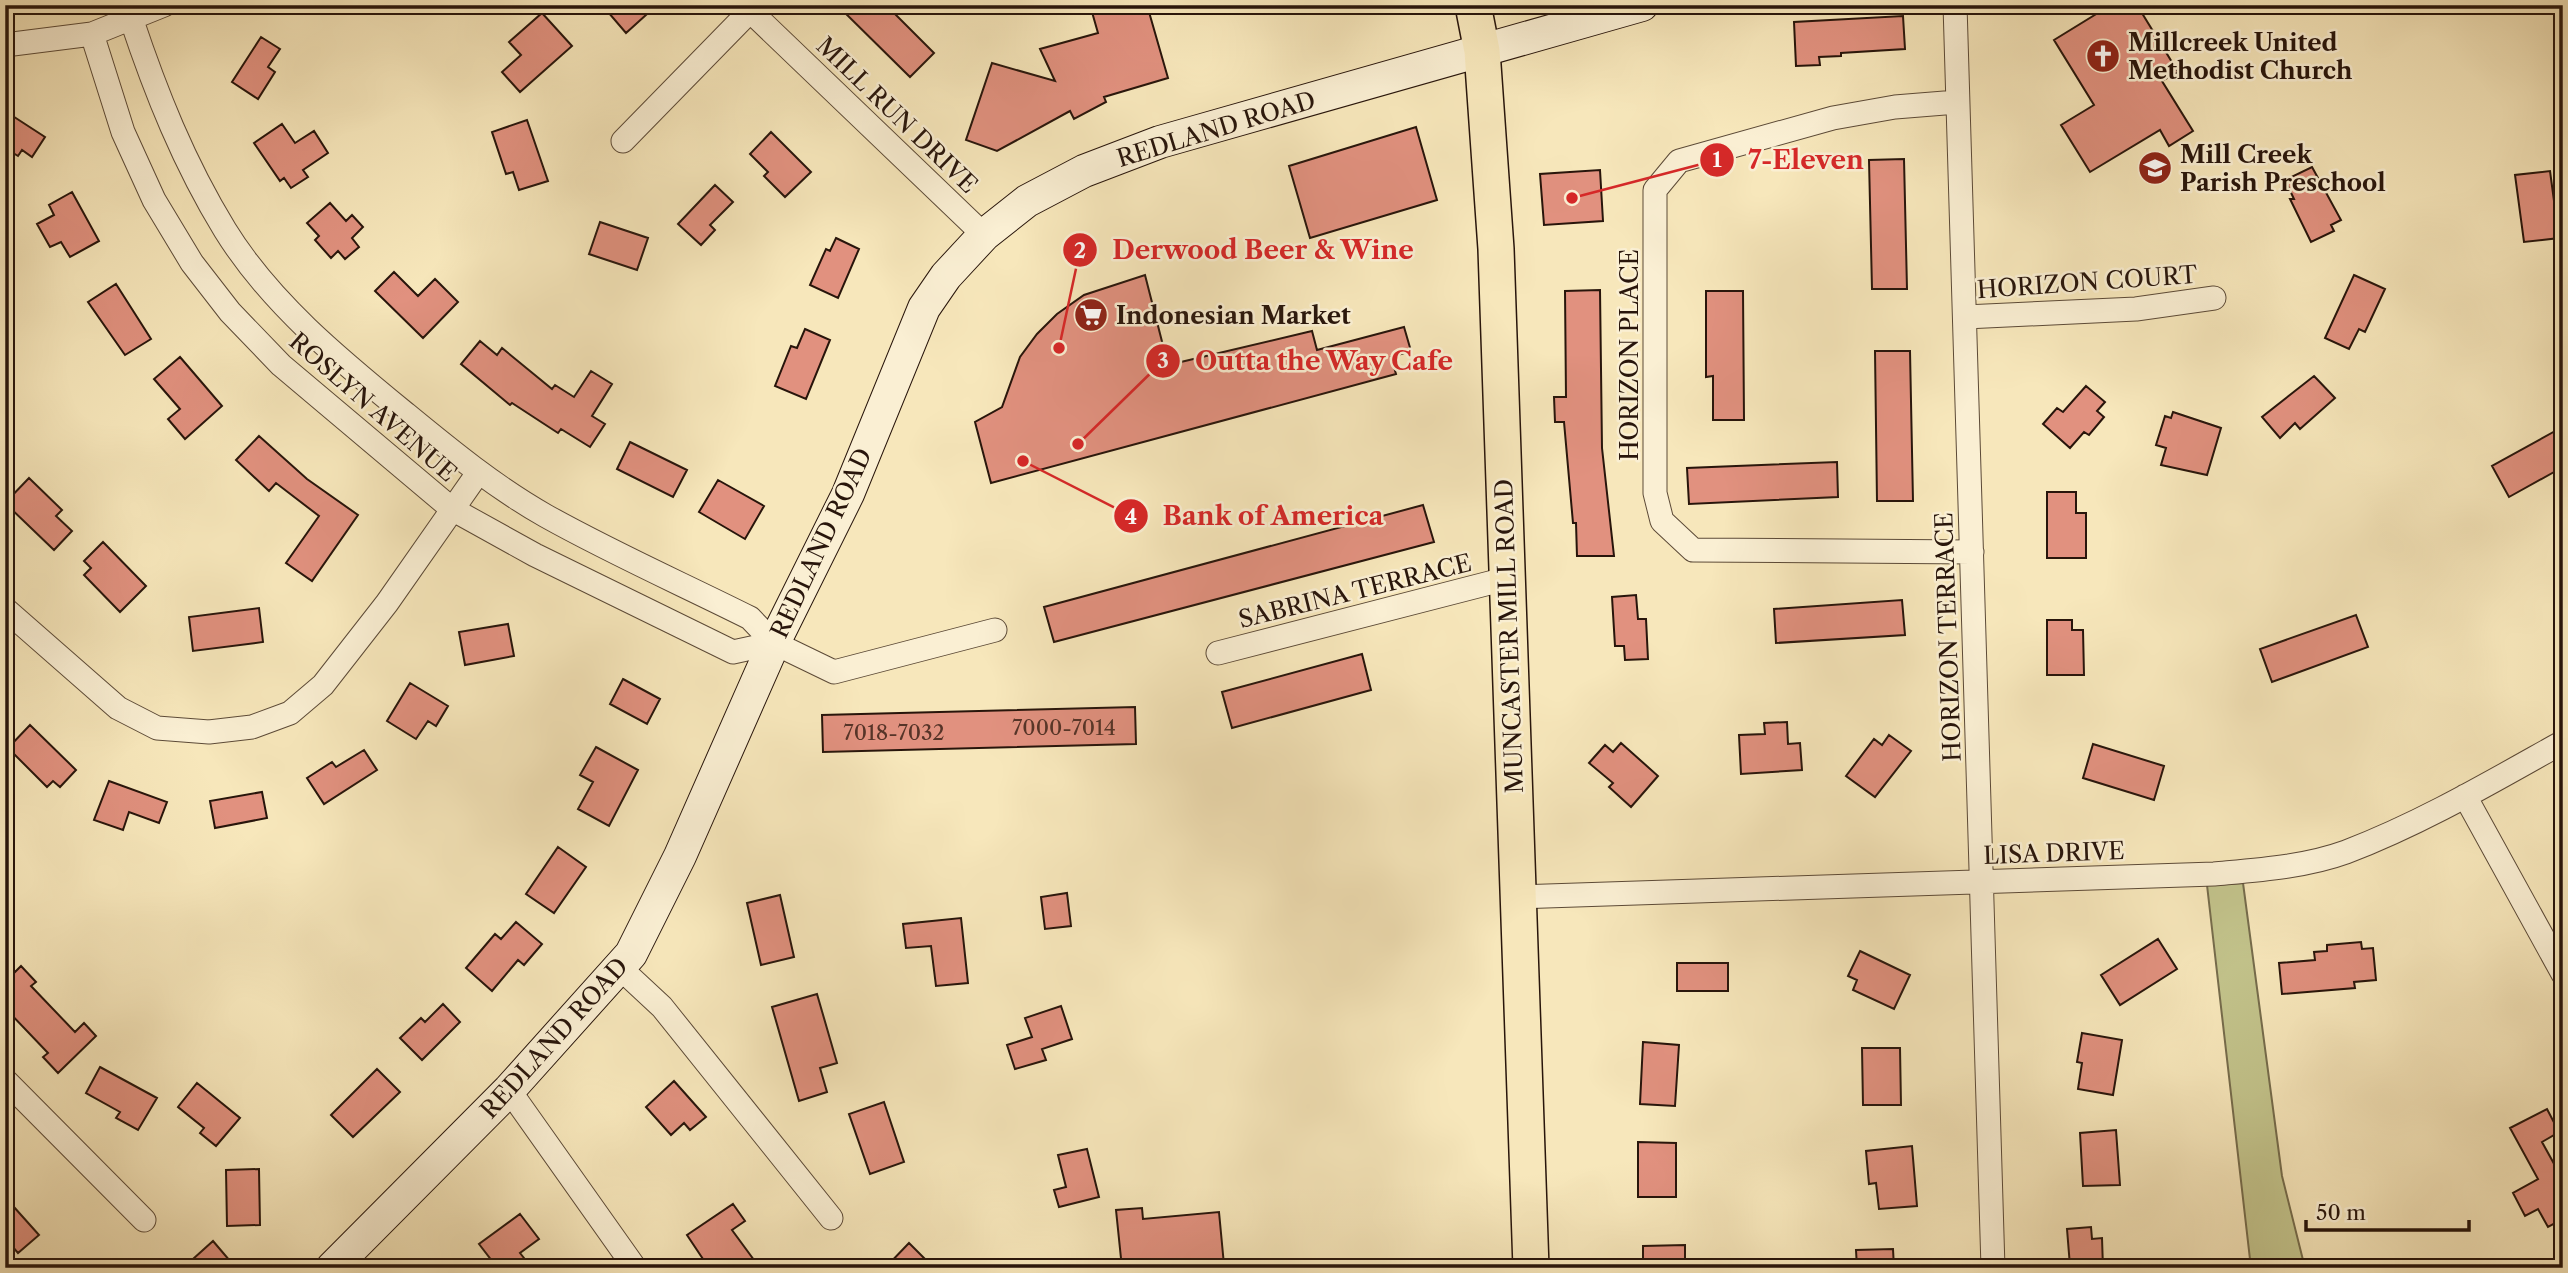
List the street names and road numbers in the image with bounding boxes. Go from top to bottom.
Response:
street label: MILL RUN DRIVE [811,31,983,199]
street label: REDLAND ROAD [1113,85,1319,173]
street label: HORIZON PLACE [1615,249,1644,461]
street label: HORIZON COURT [1976,260,2198,304]
street label: ROSLYN AVENUE [283,326,463,488]
street label: REDLAND ROAD [764,443,878,643]
street label: MUNCASTER MILL ROAD [1489,478,1529,794]
street label: HORIZON TERRACE [1929,512,1967,762]
street label: SABRINA TERRACE [1236,548,1474,634]
street label: LISA DRIVE [1983,836,2125,870]
street label: REDLAND ROAD [474,952,634,1124]

